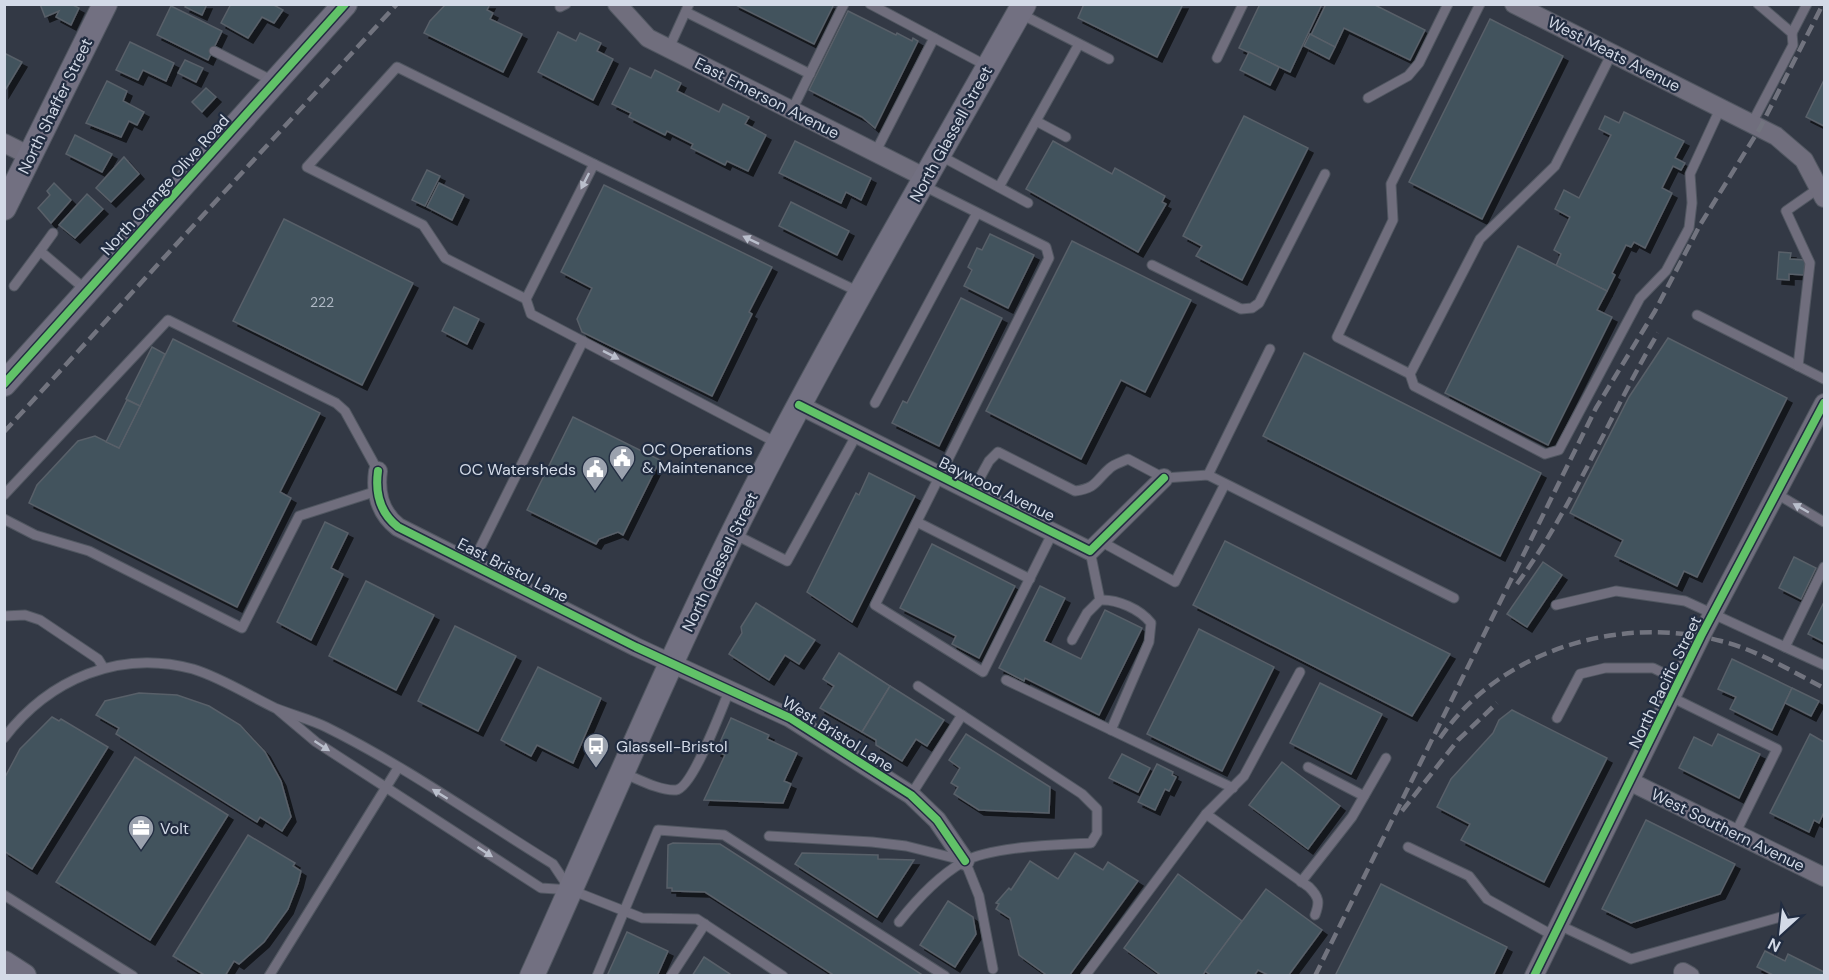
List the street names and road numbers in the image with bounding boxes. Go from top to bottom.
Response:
street label: West Meats Avenue [1544,12,1684,96]
street label: North Shaffer Street [13,35,97,177]
street label: East Emerson Avenue [691,52,843,144]
street label: North Glassell Street [905,62,997,206]
street label: North Orange Olive Road [96,110,234,260]
street label: Baywood Avenue [936,452,1058,526]
street label: North Glassell Street [677,489,763,635]
street label: East Bristol Lane [454,533,572,607]
street label: North Pacific Street [1624,612,1706,752]
street label: West Bristol Lane [778,691,898,777]
street label: West Southern Avenue [1648,784,1808,876]

